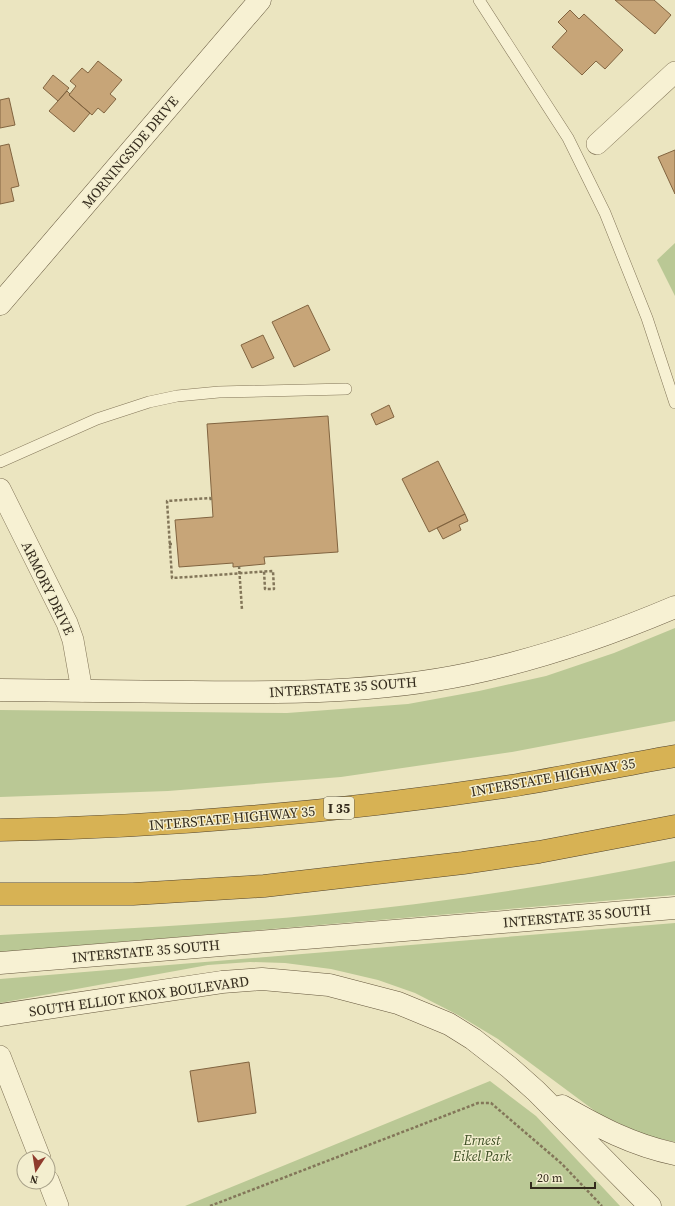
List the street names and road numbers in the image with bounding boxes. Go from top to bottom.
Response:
street label: MORNINGSIDE DRIVE [77,92,183,212]
street label: ARMORY DRIVE [17,538,79,638]
street label: INTERSTATE 35 SOUTH [268,672,418,702]
street label: INTERSTATE HIGHWAY 35 [469,753,637,801]
road number: I 35 [324,797,354,819]
street label: INTERSTATE HIGHWAY 35 [148,801,316,835]
street label: INTERSTATE 35 SOUTH [502,900,652,932]
street label: INTERSTATE 35 SOUTH [71,935,221,967]
street label: SOUTH ELLIOT KNOX BOULEVARD [28,971,250,1021]

